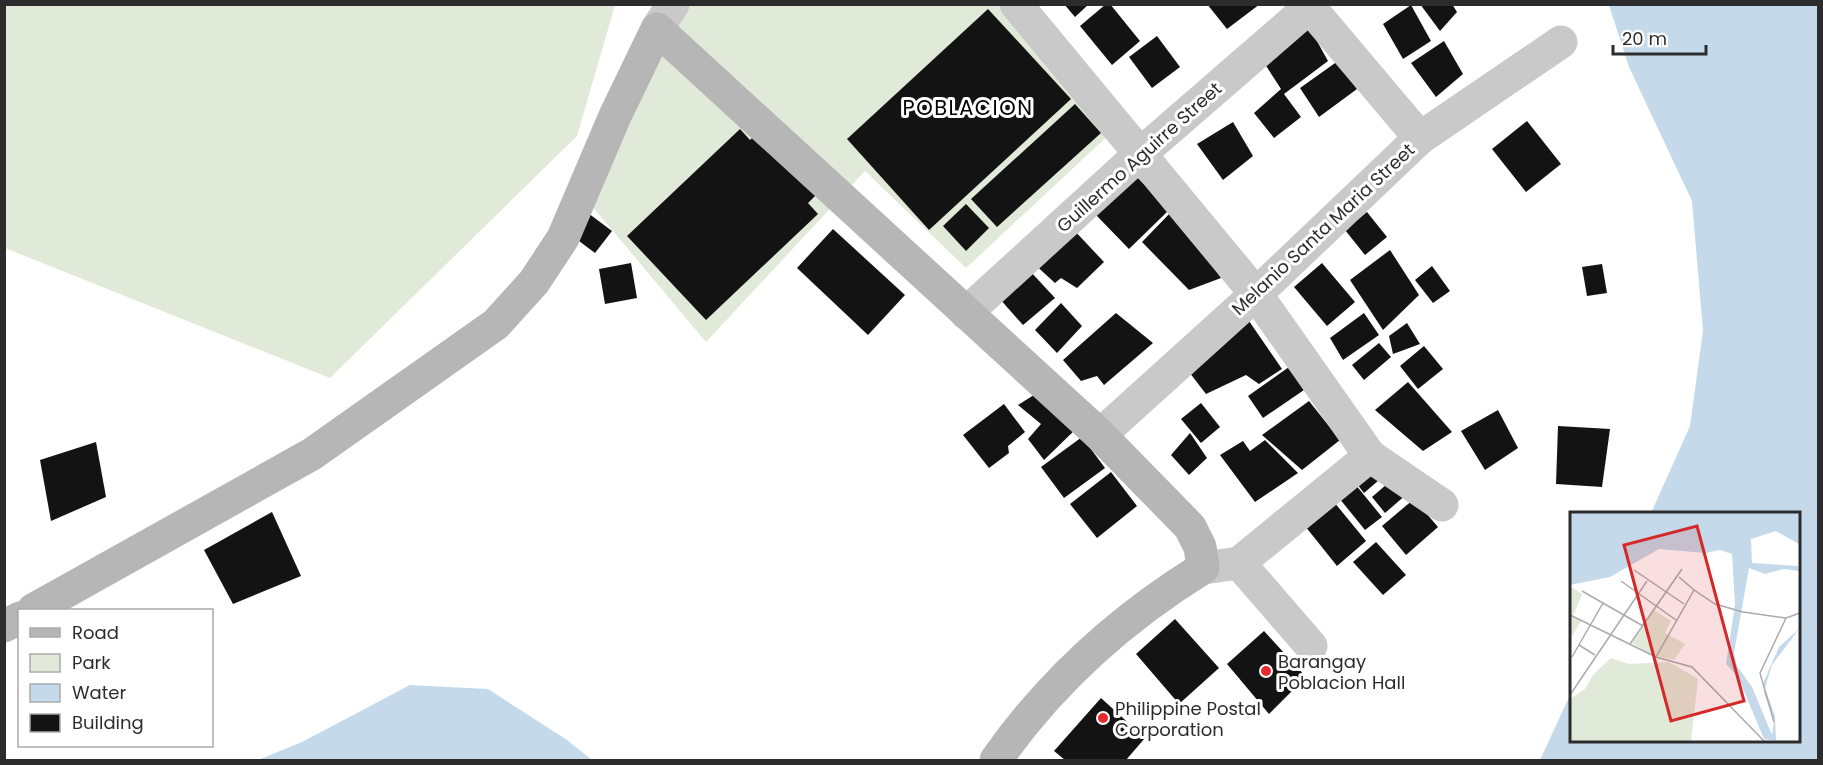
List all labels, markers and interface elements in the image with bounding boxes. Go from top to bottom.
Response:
scale bar [1613,18,1706,56]
text: 20 m [1622,26,1667,51]
street label: Guillermo Aguirre Street [1051,76,1227,238]
district label: POBLACION [903,93,1033,122]
street label: Melanio Santa Maria Street [1226,137,1420,321]
inset map [1570,512,1799,741]
legend [18,609,213,747]
text: Road [72,620,119,645]
place label: Barangay Poblacion Hall [1278,649,1405,695]
text: Park [72,650,111,675]
marker: Barangay Poblacion Hall [1259,664,1273,678]
text: Water [72,680,126,705]
place label: Philippine Postal Corporation [1115,696,1261,742]
text: Building [72,710,144,735]
marker: Philippine Postal Corporation [1096,711,1110,725]

